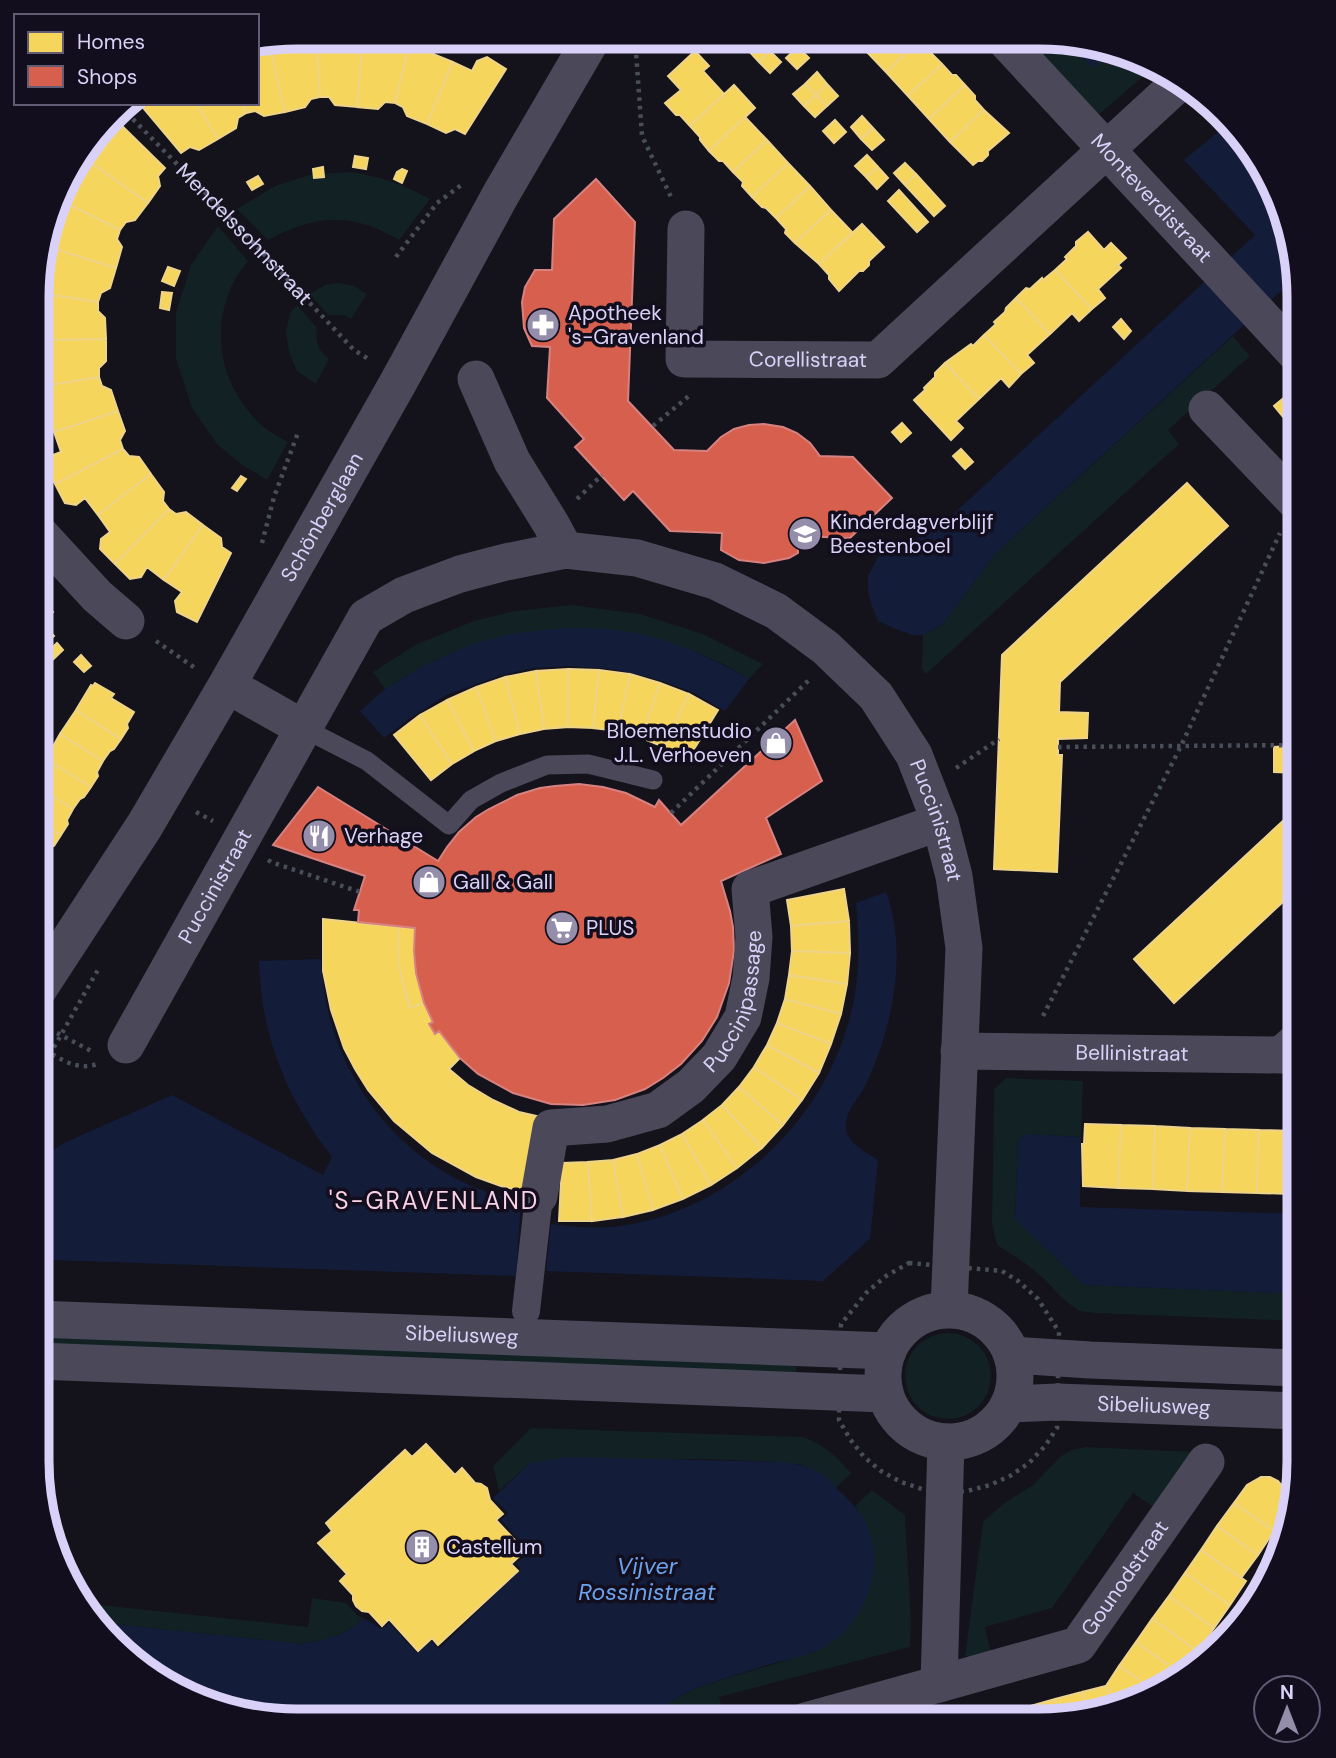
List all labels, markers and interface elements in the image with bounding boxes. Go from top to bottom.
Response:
legend [14,14,259,105]
text: Homes [77,28,145,56]
text: Shops [77,63,137,91]
street label: Monteverdistraat [1085,127,1219,269]
street label: Mendelssohnstraat [170,157,319,311]
place label: Apotheek 's-Gravenland [568,299,704,351]
pharmacy icon: Apotheek 's-Gravenland [524,306,562,344]
street label: Corellistraat [749,345,867,374]
street label: Schönberglaan [274,447,370,587]
place label: Kinderdagverblijf Beestenboel [830,508,994,560]
school or university icon: Kinderdagverblijf Beestenboel [786,515,824,553]
place label: Bloemenstudio J.L. Verhoeven [607,717,752,769]
shop icon: Bloemenstudio J.L. Verhoeven [757,724,795,762]
street label: Puccinistraat [903,755,969,883]
restaurant icon: Verhage [300,817,338,855]
place label: Verhage [344,822,423,850]
street label: Puccinistraat [172,824,258,949]
shop icon: Gall & Gall [410,863,448,901]
place label: Gall & Gall [453,868,553,896]
supermarket icon: PLUS [543,909,581,947]
place label: PLUS [586,914,635,942]
street label: Puccinipassage [697,929,768,1079]
street label: Bellinistraat [1075,1038,1189,1068]
district label: 'S-GRAVENLAND [329,1185,539,1216]
street label: Sibeliusweg [404,1319,519,1351]
street label: Sibeliusweg [1097,1389,1211,1422]
street label: Gounodstraat [1075,1515,1175,1641]
building icon: Castellum [403,1528,441,1566]
place label: Castellum [446,1533,543,1561]
water label: Vijver Rossinistraat [578,1551,716,1607]
north arrow [1252,1674,1322,1744]
text: N [1280,1680,1294,1705]

